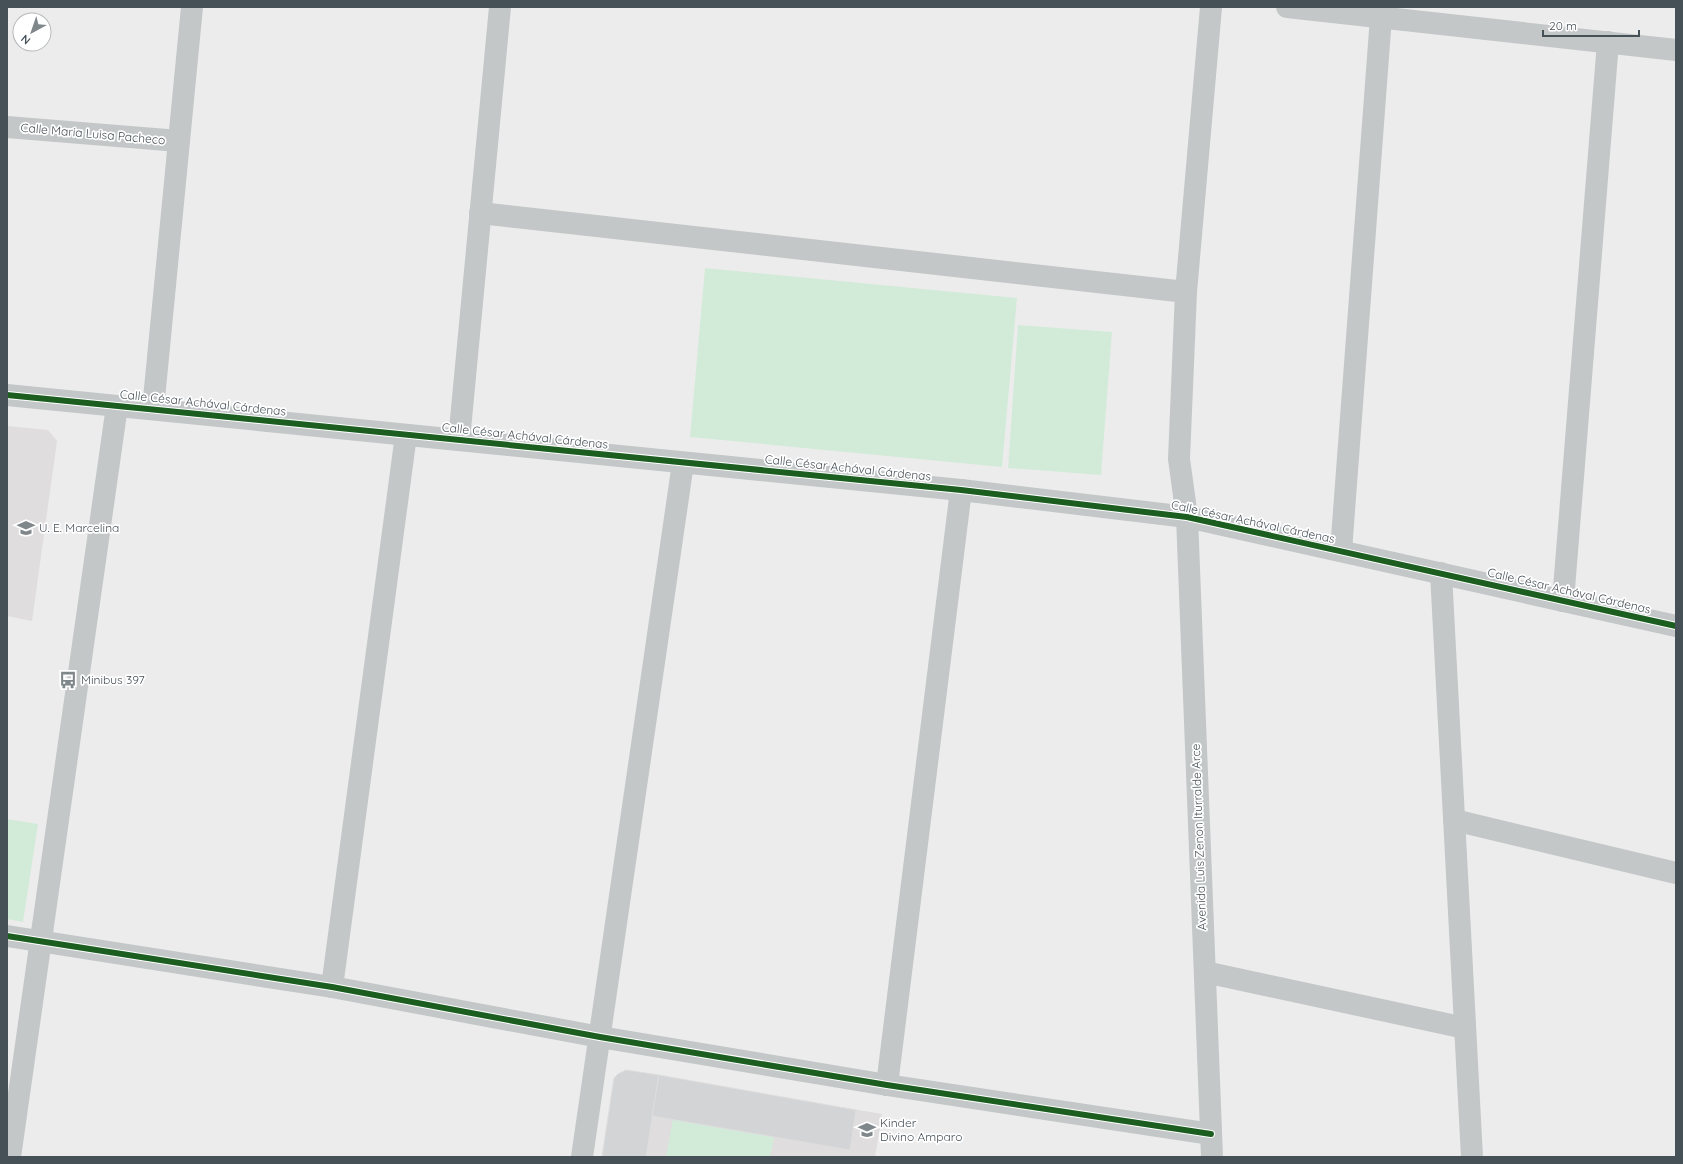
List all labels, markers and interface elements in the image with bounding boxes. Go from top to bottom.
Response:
north arrow [12,12,52,52]
scale bar [1543,12,1639,38]
text: 20 m [1549,18,1577,33]
text: N [18,32,33,48]
street label: Calle Maria Luisa Pacheco [20,120,166,147]
street label: Calle César Achával Cárdenas [119,386,287,419]
street label: Calle César Achával Cárdenas [441,419,609,452]
street label: Calle César Achával Cárdenas [764,451,932,484]
street label: Calle César Achával Cárdenas [1170,497,1337,546]
school or university icon: U. E. Marcelina [16,518,36,538]
place label: U. E. Marcelina [39,520,119,535]
street label: Calle César Achával Cárdenas [1486,564,1653,617]
bus stop icon: Minibus 397 [58,670,78,690]
place label: Minibus 397 [81,672,145,687]
street label: Avenida Luis Zenon Iturralde Arce [1188,743,1209,931]
place label: Kinder Divino Amparo [880,1115,962,1144]
school or university icon: Kinder Divino Amparo [857,1120,877,1140]

